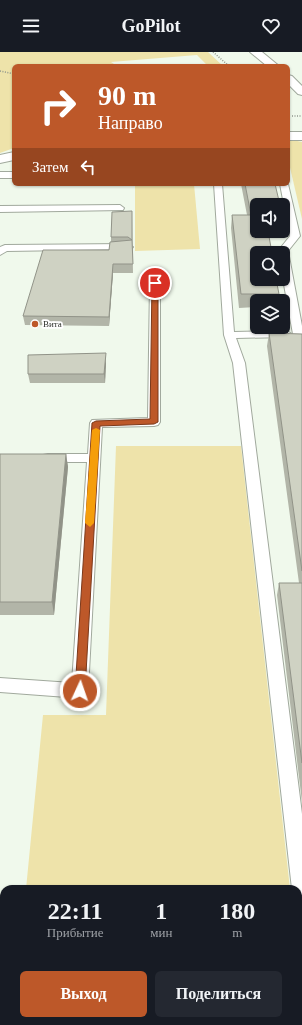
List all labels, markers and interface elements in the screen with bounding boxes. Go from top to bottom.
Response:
icon: menu [20,15,42,37]
icon: heart [260,15,282,37]
text: GoPilot [122,16,181,36]
icon: right [32,80,84,132]
text: 90 m [98,80,156,111]
text: Направо [98,113,163,133]
icon: left [77,156,99,178]
text: Затем [32,159,69,175]
map controls [250,198,290,334]
button: sound [250,198,290,238]
button: search [250,246,290,286]
pin [138,266,172,300]
icon: arrive [144,272,166,294]
button: layers [250,294,290,334]
marker: Вита [30,319,40,329]
place label: Вита [43,319,62,329]
position arrow [59,670,101,712]
text: 22:11 [48,898,102,924]
text: 1 [155,898,167,924]
text: 180 [219,898,255,924]
text: Прибытие [47,925,103,940]
text: мин [150,925,172,940]
text: m [232,925,242,940]
button: Выход [20,971,147,1017]
button: Поделиться [155,971,282,1017]

